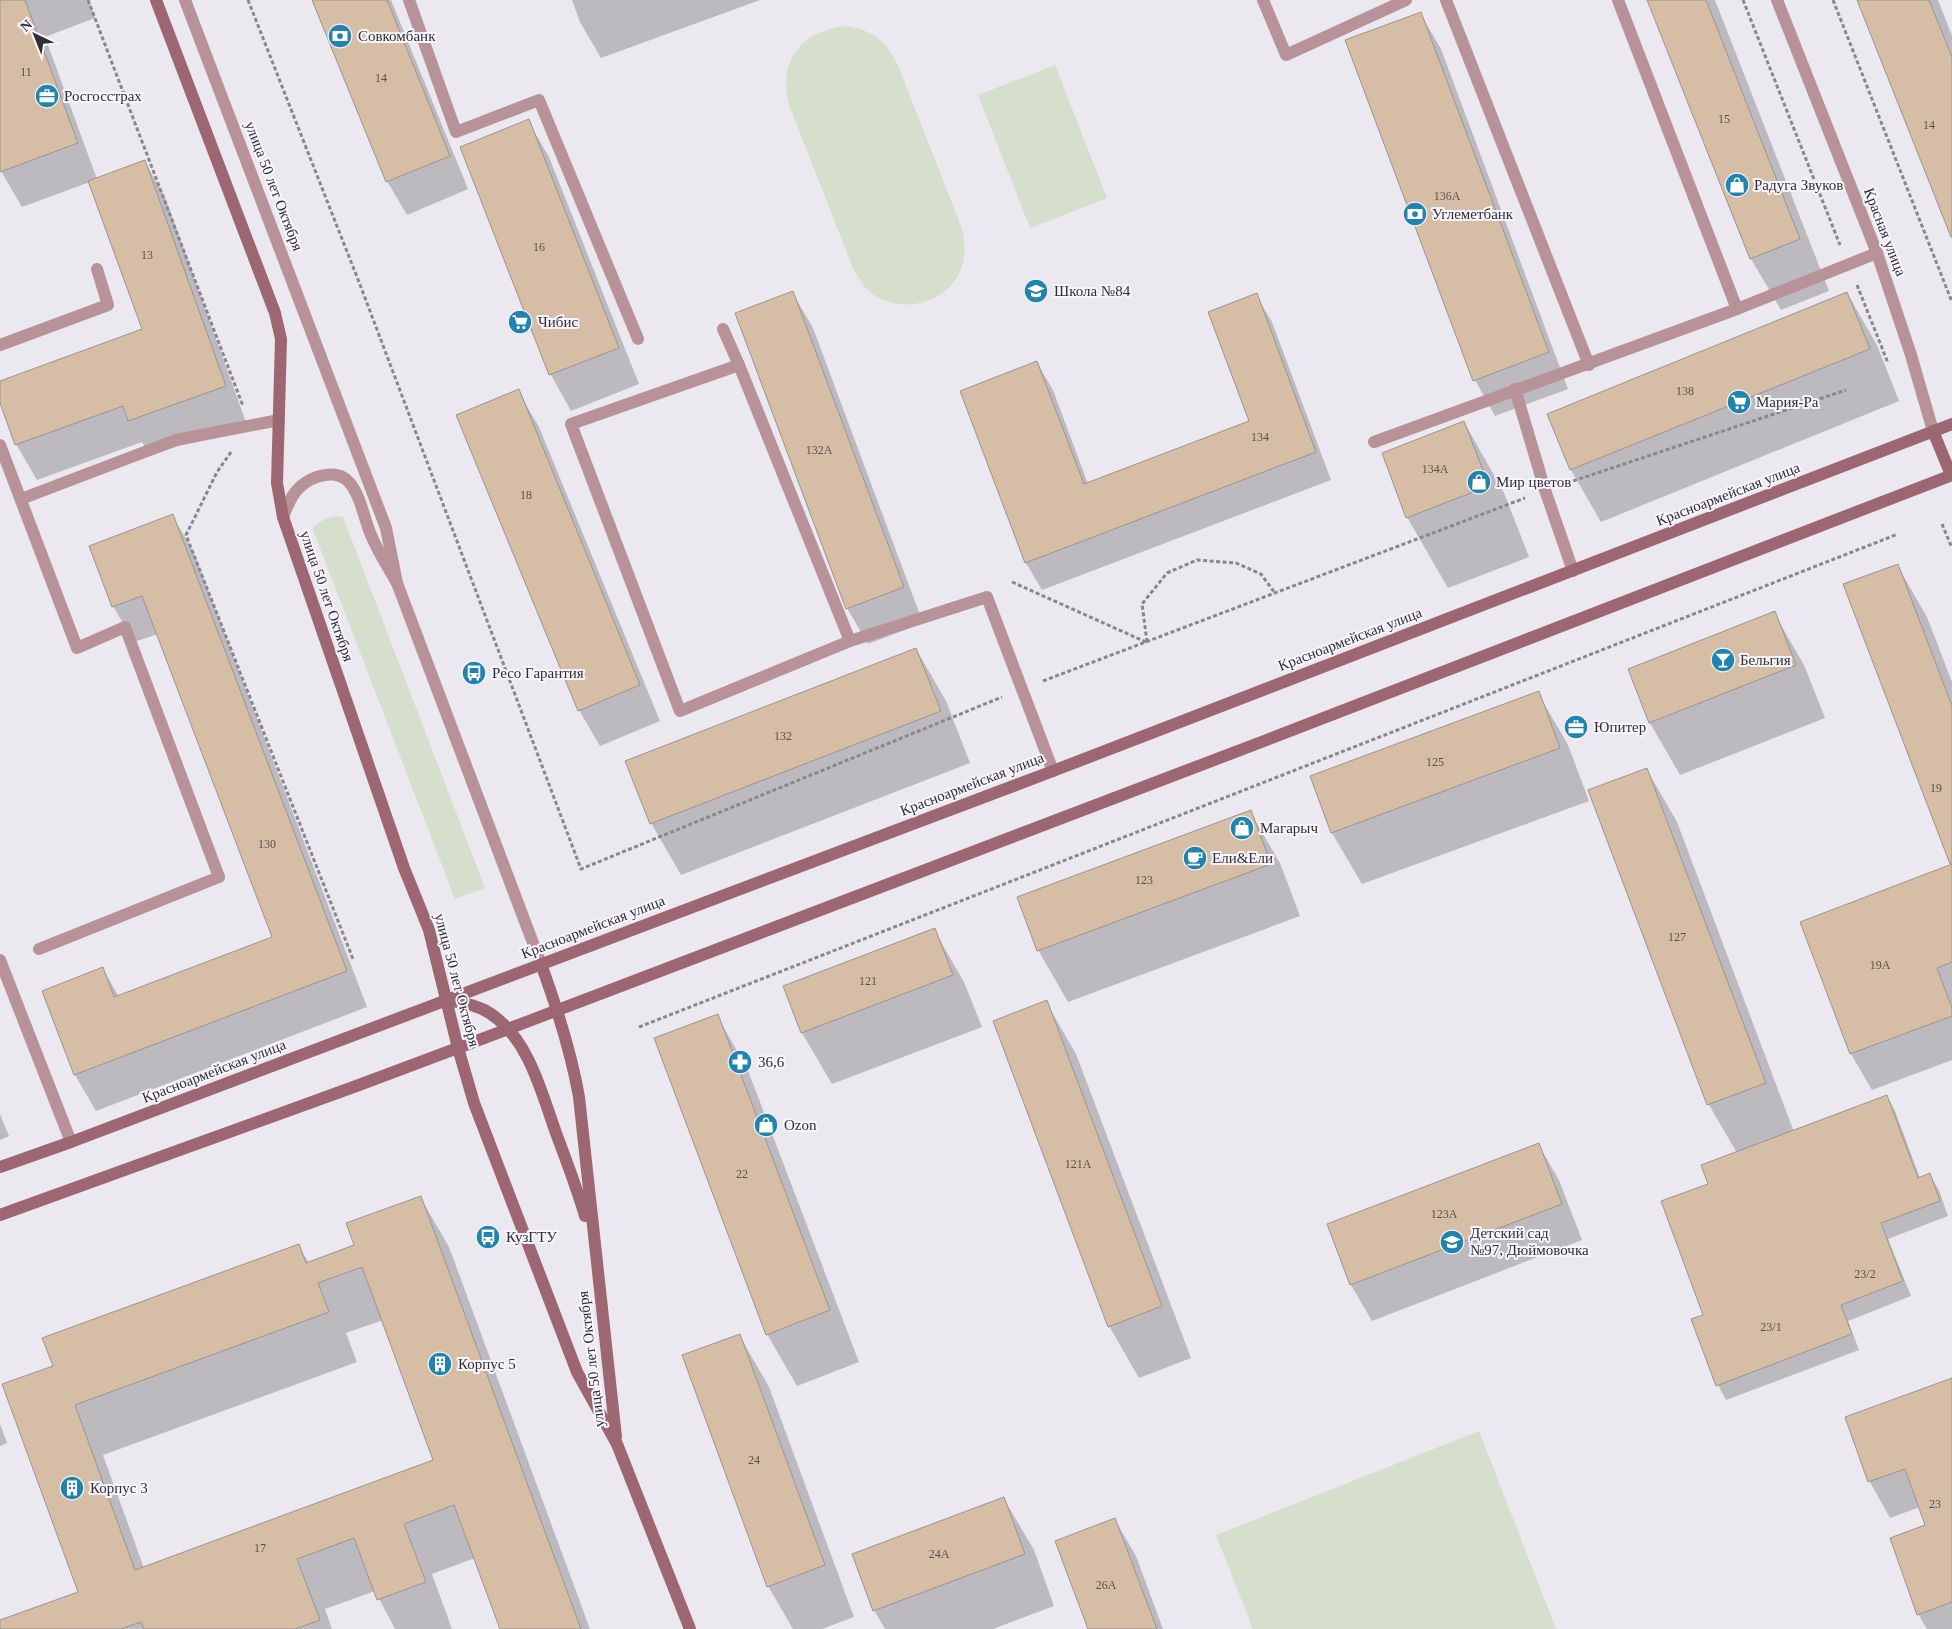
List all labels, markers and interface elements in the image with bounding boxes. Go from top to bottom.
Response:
north arrow [10,10,60,60]
text: N [18,17,35,35]
bank icon: Совкомбанк [327,23,353,49]
place label: Совкомбанк [358,28,436,44]
house number: 11 [20,65,32,79]
house number: 14 [375,71,387,85]
office icon: Росгосстрах [34,83,60,109]
place label: Росгосстрах [64,88,142,104]
house number: 15 [1718,112,1730,126]
house number: 14 [1923,118,1935,132]
street label: улица 50 лет Октября [242,119,306,253]
shop icon: Радуга Звуков [1724,172,1750,198]
place label: Радуга Звуков [1754,177,1843,193]
street label: Красная улица [1861,186,1909,279]
house number: 136А [1434,189,1461,203]
bank icon: Углеметбанк [1402,201,1428,227]
place label: Углеметбанк [1432,206,1514,222]
house number: 16 [533,240,545,254]
house number: 13 [141,248,153,262]
school or university icon: Школа №84 [1023,278,1049,304]
place label: Школа №84 [1054,283,1131,299]
supermarket icon: Чибис [507,309,533,335]
place label: Чибис [538,314,578,330]
house number: 138 [1676,384,1694,398]
supermarket icon: Мария-Ра [1726,389,1752,415]
place label: Мария-Ра [1756,394,1819,410]
house number: 134 [1251,430,1269,444]
house number: 132А [806,443,833,457]
street label: Красноармейская улица [1654,459,1802,529]
house number: 134А [1422,462,1449,476]
shop icon: Мир цветов [1466,469,1492,495]
place label: Мир цветов [1496,474,1571,490]
house number: 18 [520,488,532,502]
street label: улица 50 лет Октября [297,529,357,664]
street label: Красноармейская улица [1276,604,1424,674]
bar icon: Бельгия [1710,647,1736,673]
place label: Бельгия [1740,652,1791,668]
bus stop icon: Ресо Гарантия [461,660,487,686]
place label: Ресо Гарантия [492,665,584,681]
office icon: Юпитер [1563,714,1589,740]
place label: Юпитер [1594,719,1646,735]
house number: 132 [774,729,792,743]
street label: Красноармейская улица [898,749,1046,819]
house number: 125 [1426,755,1444,769]
house number: 19 [1930,781,1942,795]
shop icon: Магарыч [1229,815,1255,841]
place label: Магарыч [1260,820,1318,836]
house number: 130 [258,837,276,851]
cafe icon: Ели&Ели [1182,845,1208,871]
place label: Ели&Ели [1212,850,1273,866]
house number: 123 [1135,873,1153,887]
street label: Красноармейская улица [519,892,667,962]
street label: улица 50 лет Октября [432,912,483,1048]
house number: 127 [1668,930,1686,944]
house number: 19А [1870,958,1891,972]
house number: 121 [859,974,877,988]
street label: Красноармейская улица [140,1036,288,1106]
pharmacy icon: 36,6 [727,1049,753,1075]
place label: 36,6 [758,1054,785,1070]
shop icon: Ozon [753,1112,779,1138]
place label: Ozon [784,1117,817,1133]
house number: 121А [1065,1157,1092,1171]
house number: 22 [736,1167,748,1181]
house number: 123А [1431,1207,1458,1221]
bus stop icon: КузГТУ [475,1224,501,1250]
place label: Детский сад №97, Дюймовочка [1470,1225,1589,1258]
place label: КузГТУ [506,1229,557,1245]
school or university icon: Детский сад №97, Дюймовочка [1439,1229,1465,1255]
house number: 23/2 [1854,1267,1876,1281]
street label: улица 50 лет Октября [575,1290,607,1428]
house number: 23/1 [1760,1320,1782,1334]
building icon: Корпус 5 [427,1351,453,1377]
place label: Корпус 5 [458,1356,516,1372]
house number: 24 [748,1453,760,1467]
building icon: Корпус 3 [59,1475,85,1501]
place label: Корпус 3 [90,1480,148,1496]
house number: 23 [1929,1497,1941,1511]
house number: 17 [254,1541,266,1555]
house number: 24А [929,1547,950,1561]
house number: 26А [1096,1578,1117,1592]

